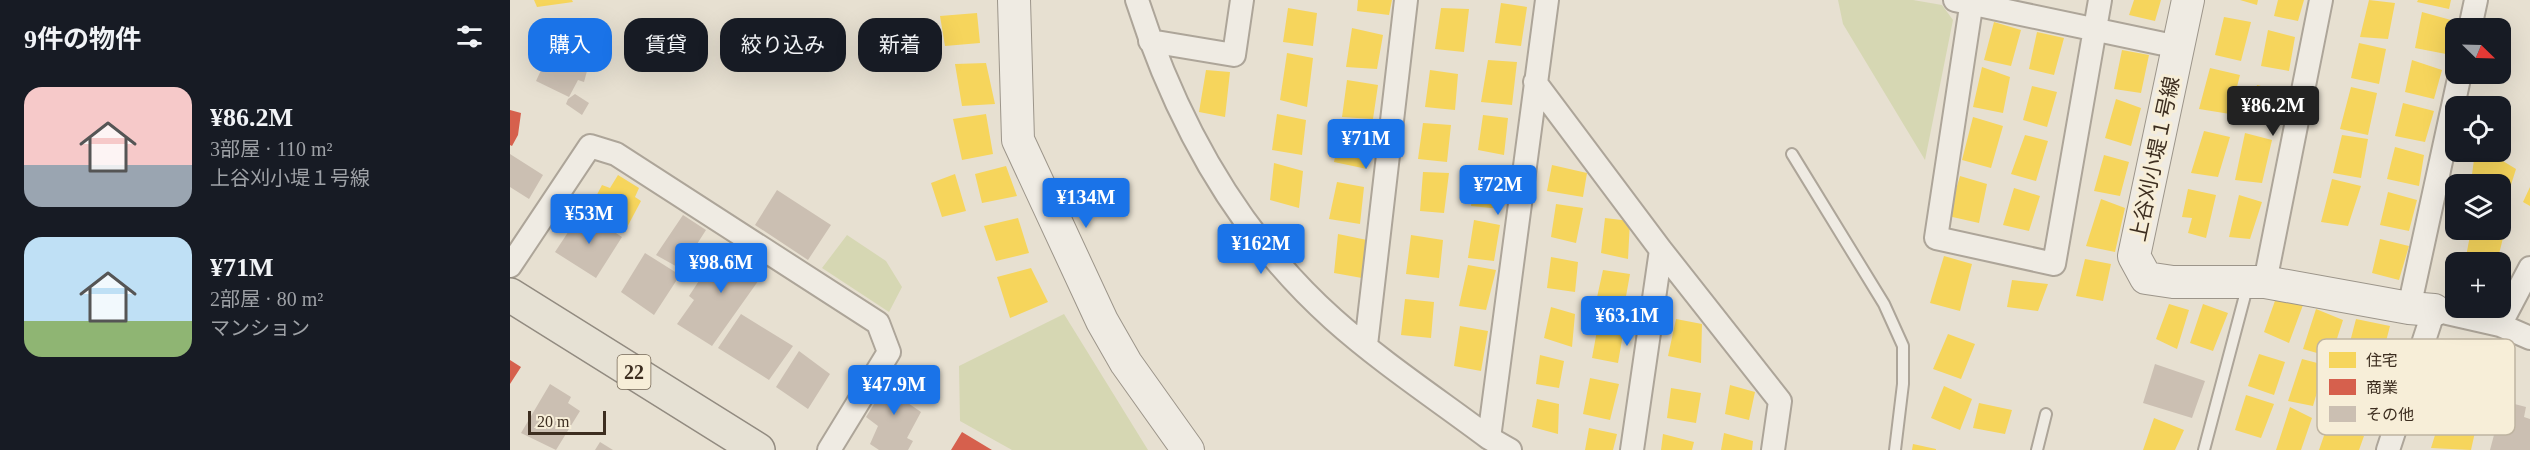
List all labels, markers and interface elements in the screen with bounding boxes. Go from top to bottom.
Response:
chip: 購入 [528,18,612,72]
chip: 賃貸 [624,18,708,72]
chip: 絞り込み [720,18,846,72]
chip: 新着 [858,18,942,72]
north arrow [2445,18,2511,84]
map controls [2445,18,2511,318]
icon: filters [453,20,486,53]
text: 9件の物件 [24,25,141,54]
street label: 上谷刈小堤１号線 [2126,74,2184,244]
pin: ¥86.2M [2224,86,2322,137]
text: ¥86.2M [2241,94,2305,116]
button: locate [2445,96,2511,162]
text: ¥86.2M [210,103,293,132]
icon: home [72,111,144,183]
pin: ¥71M [1330,119,1402,170]
text: ¥71M [1342,127,1390,149]
text: 3部屋 · 110 m² [210,138,332,160]
pin: ¥72M [1462,165,1534,216]
text: 上谷刈小堤１号線 [210,167,370,189]
text: ¥72M [1474,173,1522,195]
button: layers [2445,174,2511,240]
pin: ¥134M [1044,178,1128,229]
text: ¥134M [1057,186,1115,208]
pin: ¥53M [553,194,625,245]
text: ¥53M [565,202,613,224]
pin: ¥162M [1219,224,1303,275]
text: ¥162M [1232,232,1290,254]
pin: ¥98.6M [672,243,770,294]
text: ¥98.6M [689,251,753,273]
button: + [2445,252,2511,318]
text: ¥71M [210,253,274,282]
icon: home [72,261,144,333]
text: 2部屋 · 80 m² [210,288,323,310]
pin: ¥63.1M [1578,296,1676,347]
text: ¥63.1M [1595,304,1659,326]
text: マンション [210,317,310,339]
legend [2317,339,2515,435]
text: 住宅 [2366,352,2398,369]
road number: 22 [618,355,650,389]
pin: ¥47.9M [845,365,943,416]
text: ¥47.9M [862,373,926,395]
text: 商業 [2366,379,2398,396]
text: その他 [2366,406,2414,423]
scale bar [528,408,606,436]
text: 20 m [537,413,569,430]

